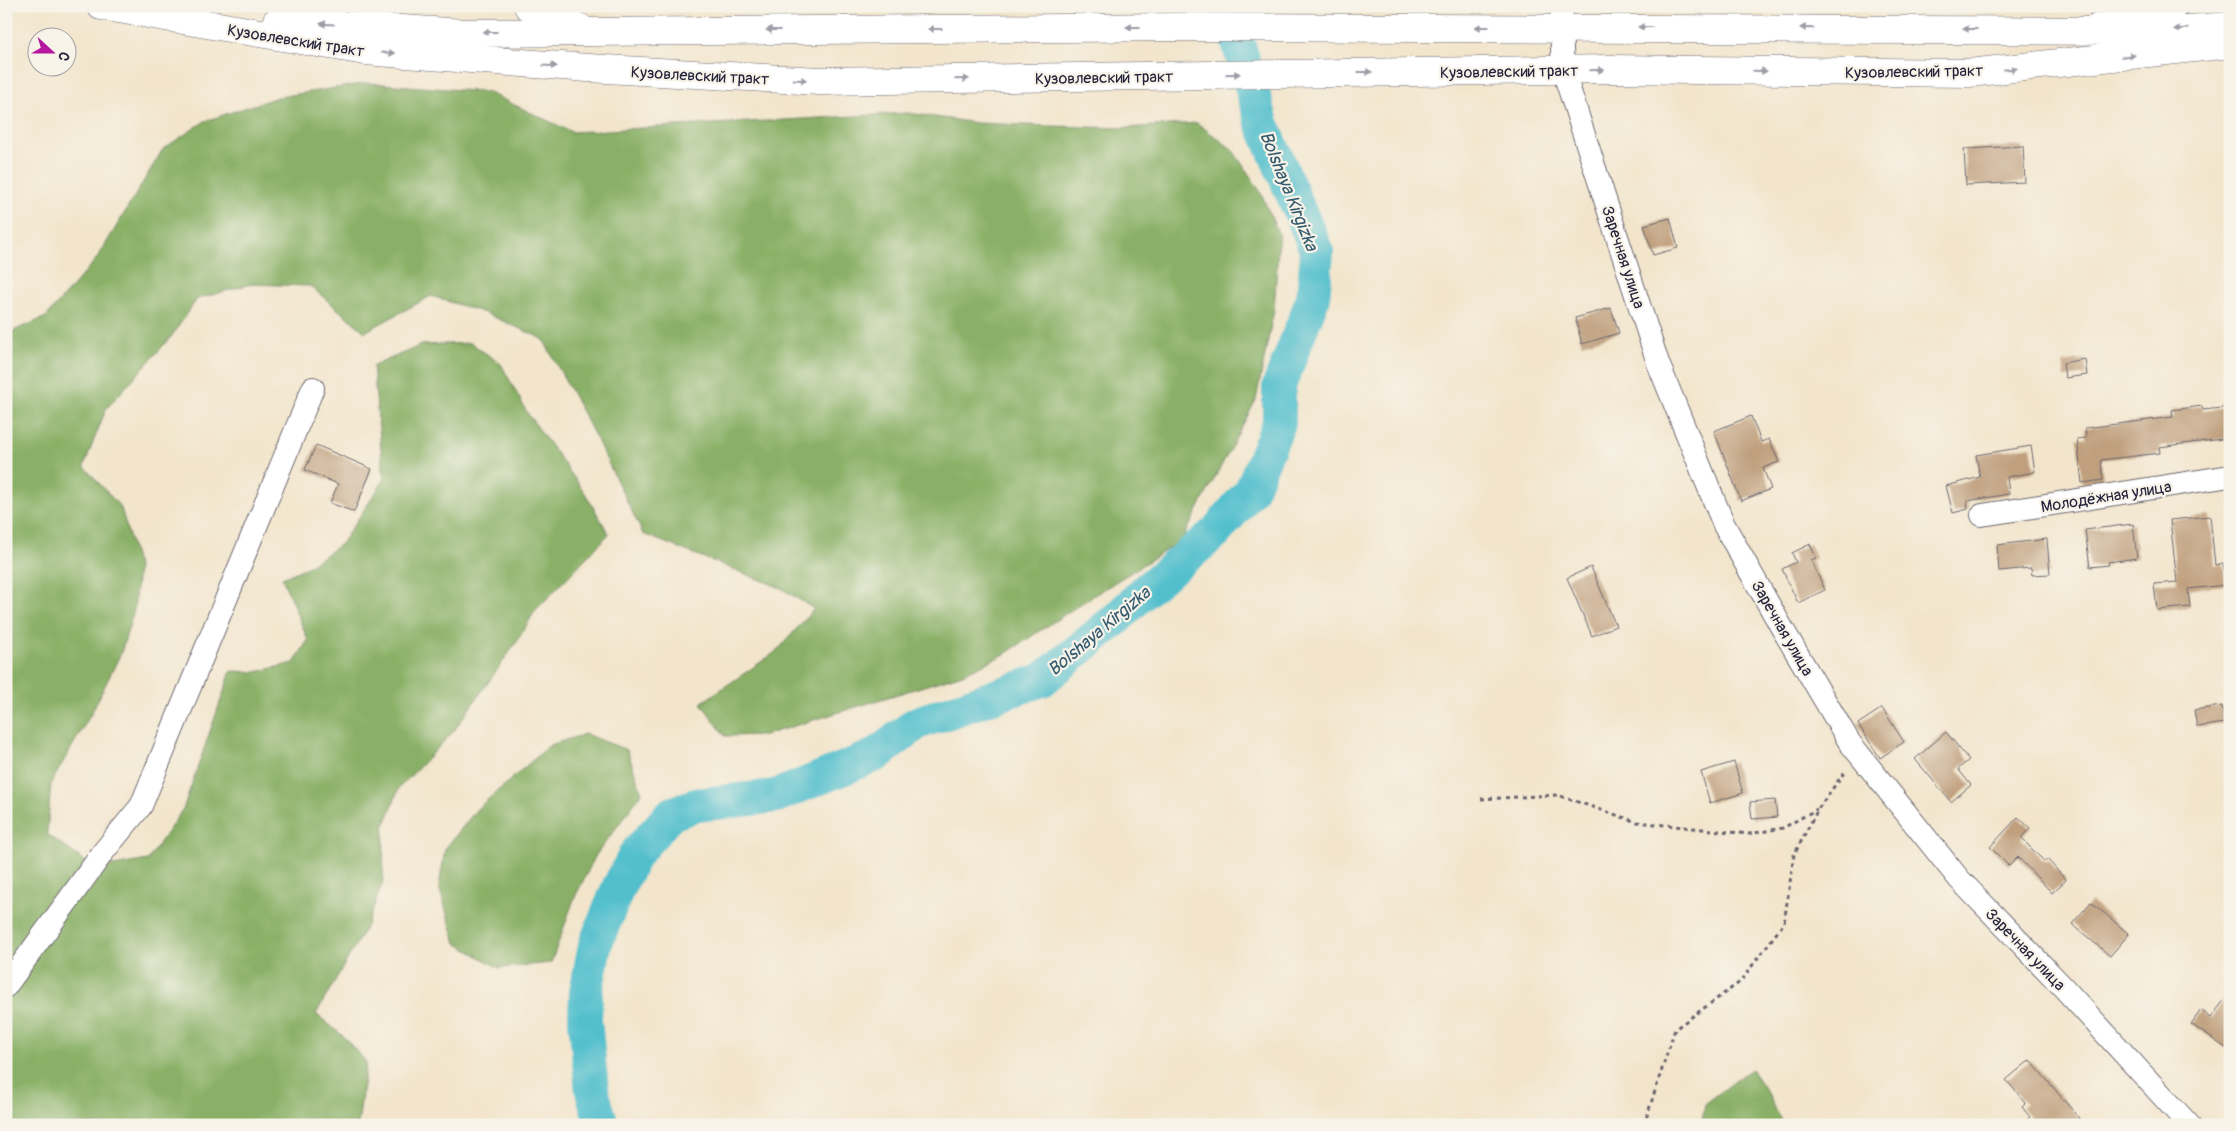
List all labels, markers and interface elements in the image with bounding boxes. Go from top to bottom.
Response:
street label: Кузовлевский тракт [226,20,366,62]
one-way arrow [319,20,335,28]
one-way arrow [1124,23,1140,31]
one-way arrow [1474,23,1490,31]
one-way arrow [1636,23,1652,31]
one-way arrow [1799,24,1815,32]
one-way arrow [927,25,943,33]
one-way arrow [1961,25,1977,33]
one-way arrow [2173,25,2189,33]
one-way arrow [764,26,780,34]
north arrow [28,28,78,78]
one-way arrow [481,29,497,37]
text: С [54,49,73,64]
one-way arrow [381,50,397,58]
one-way arrow [2120,52,2136,60]
street label: Кузовлевский тракт [1440,61,1578,83]
street label: Кузовлевский тракт [1845,61,1983,83]
one-way arrow [543,62,559,70]
street label: Кузовлевский тракт [630,62,770,90]
one-way arrow [2002,64,2018,72]
one-way arrow [1590,66,1606,74]
street label: Кузовлевский тракт [1035,67,1173,89]
one-way arrow [1357,68,1373,76]
one-way arrow [1752,68,1768,76]
one-way arrow [1225,70,1241,78]
one-way arrow [955,75,971,83]
one-way arrow [792,76,808,84]
water label: Bolshaya Kirgizka [1254,128,1324,256]
street label: Заречная улица [1597,203,1649,311]
street label: Молодёжная улица [2039,477,2173,517]
street label: Заречная улица [1747,577,1818,680]
water label: Bolshaya Kirgizka [1043,581,1157,681]
street label: Заречная улица [1981,904,2070,995]

